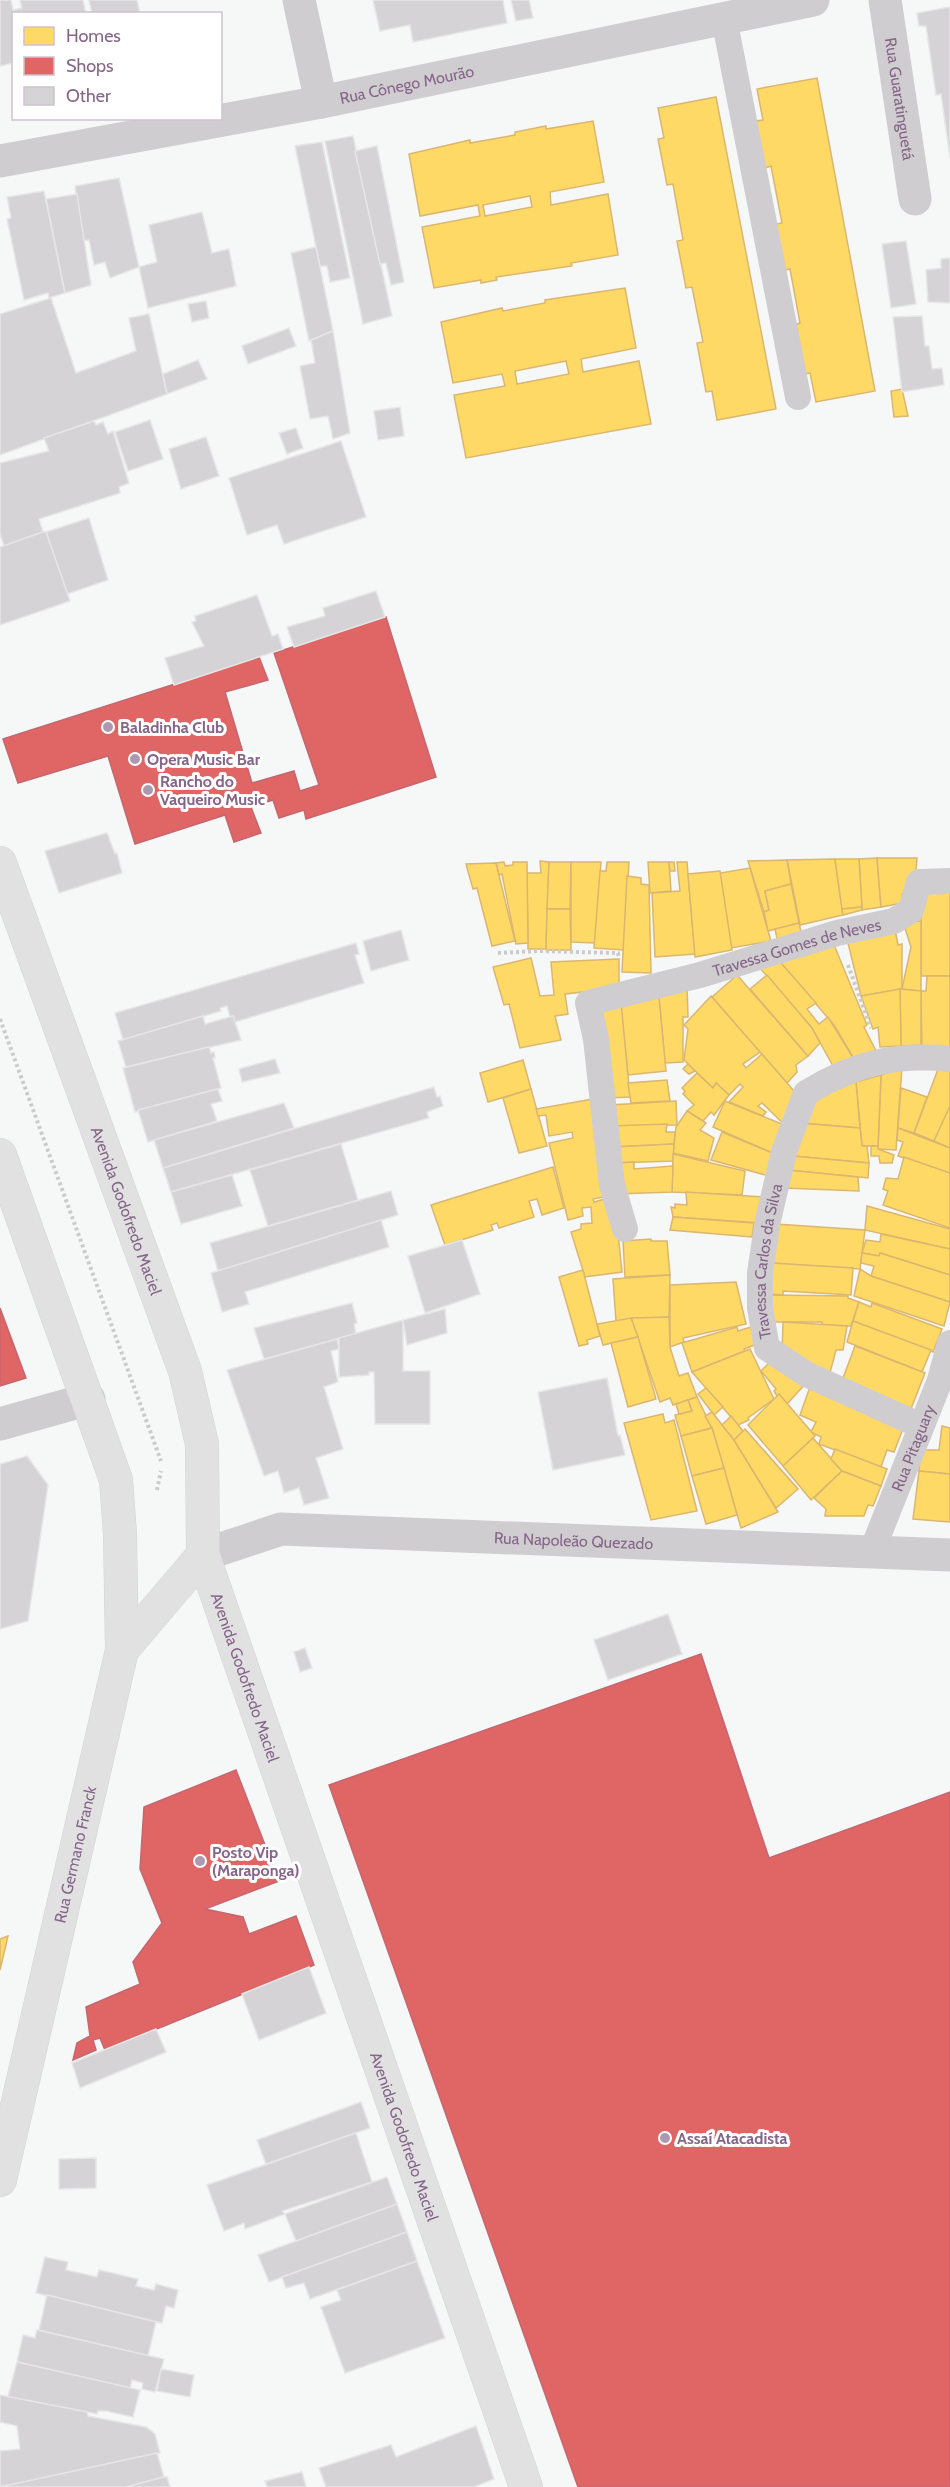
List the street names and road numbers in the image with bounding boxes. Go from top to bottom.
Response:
street label: Rua Guaratinguetá [881,36,918,162]
street label: Rua Cônego Mourão [338,61,476,108]
street label: Travessa Gomes de Neves [710,915,883,981]
street label: Avenida Godofredo Maciel [87,1124,166,1298]
street label: Travessa Carlos da Silva [750,1181,786,1340]
street label: Rua Pitaguary [888,1402,939,1494]
street label: Rua Napoleão Quezado [493,1528,654,1553]
street label: Avenida Godofredo Maciel [207,1590,283,1765]
street label: Rua Germano Franck [50,1784,101,1925]
street label: Avenida Godofredo Maciel [366,2050,442,2224]

